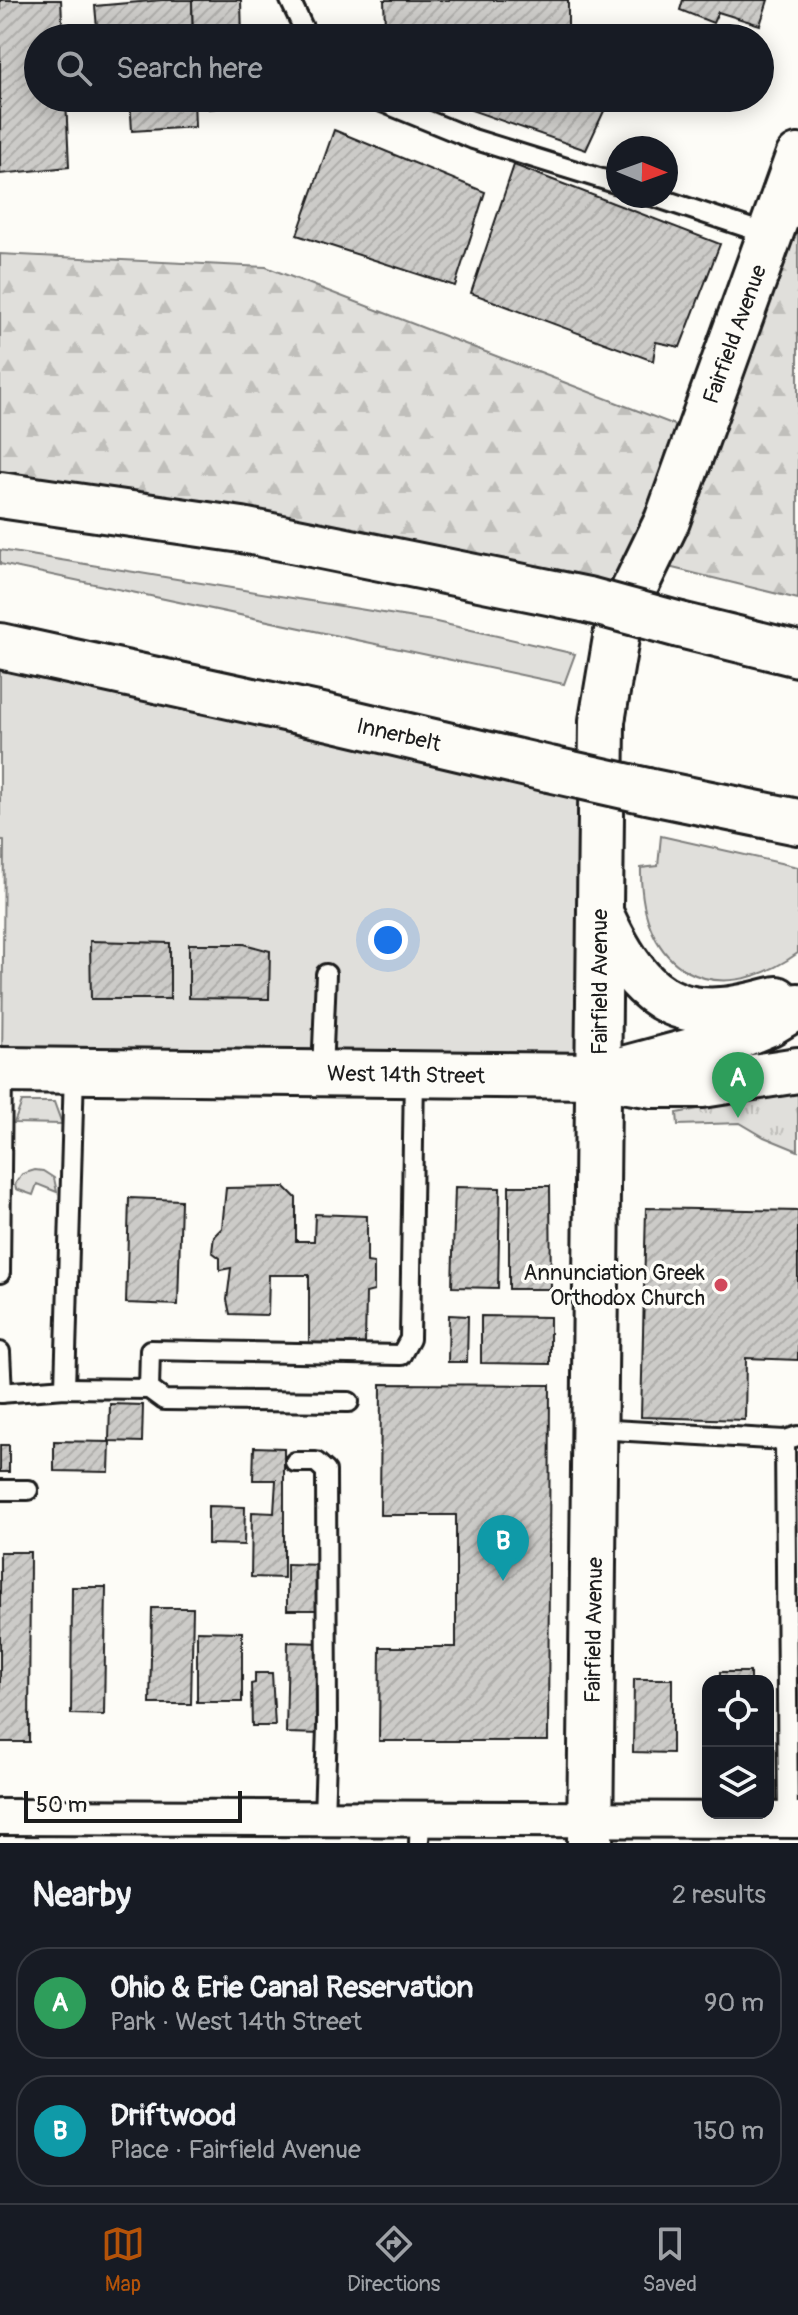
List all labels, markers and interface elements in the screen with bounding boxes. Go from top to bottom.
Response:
search box [24,24,774,112]
icon: search [52,46,96,90]
text: Search here [116,50,263,87]
north arrow [606,136,678,208]
street label: Fairfield Avenue [697,261,773,408]
street label: Innerbelt [354,712,444,758]
street label: Fairfield Avenue [586,909,614,1055]
your location [368,920,408,960]
pin: A [712,1052,764,1118]
street label: West 14th Street [327,1060,485,1090]
place label: Annunciation Greek Orthodox Church [523,1259,705,1312]
marker: Annunciation Greek Orthodox Church [712,1276,730,1294]
pin: B [477,1515,529,1581]
street label: Fairfield Avenue [579,1557,609,1703]
map controls [702,1675,774,1819]
button: locate [702,1675,774,1747]
button: layers [702,1747,774,1819]
scale bar [24,1787,242,1823]
text: 50 m [36,1791,87,1819]
text: Nearby [32,1874,131,1917]
text: 2 results [672,1879,766,1911]
text: Ohio & Erie Canal Reservation [110,1969,474,2006]
text: A [52,1987,68,2019]
text: 90 m [704,1987,764,2019]
text: Park · West 14th Street [110,2006,362,2038]
text: Driftwood [110,2097,236,2134]
text: B [53,2115,67,2147]
text: 150 m [693,2115,764,2147]
text: Place · Fairfield Avenue [110,2134,361,2166]
tab: Map [101,2222,145,2298]
tab: Directions [347,2222,440,2298]
tab: Saved [642,2222,697,2298]

